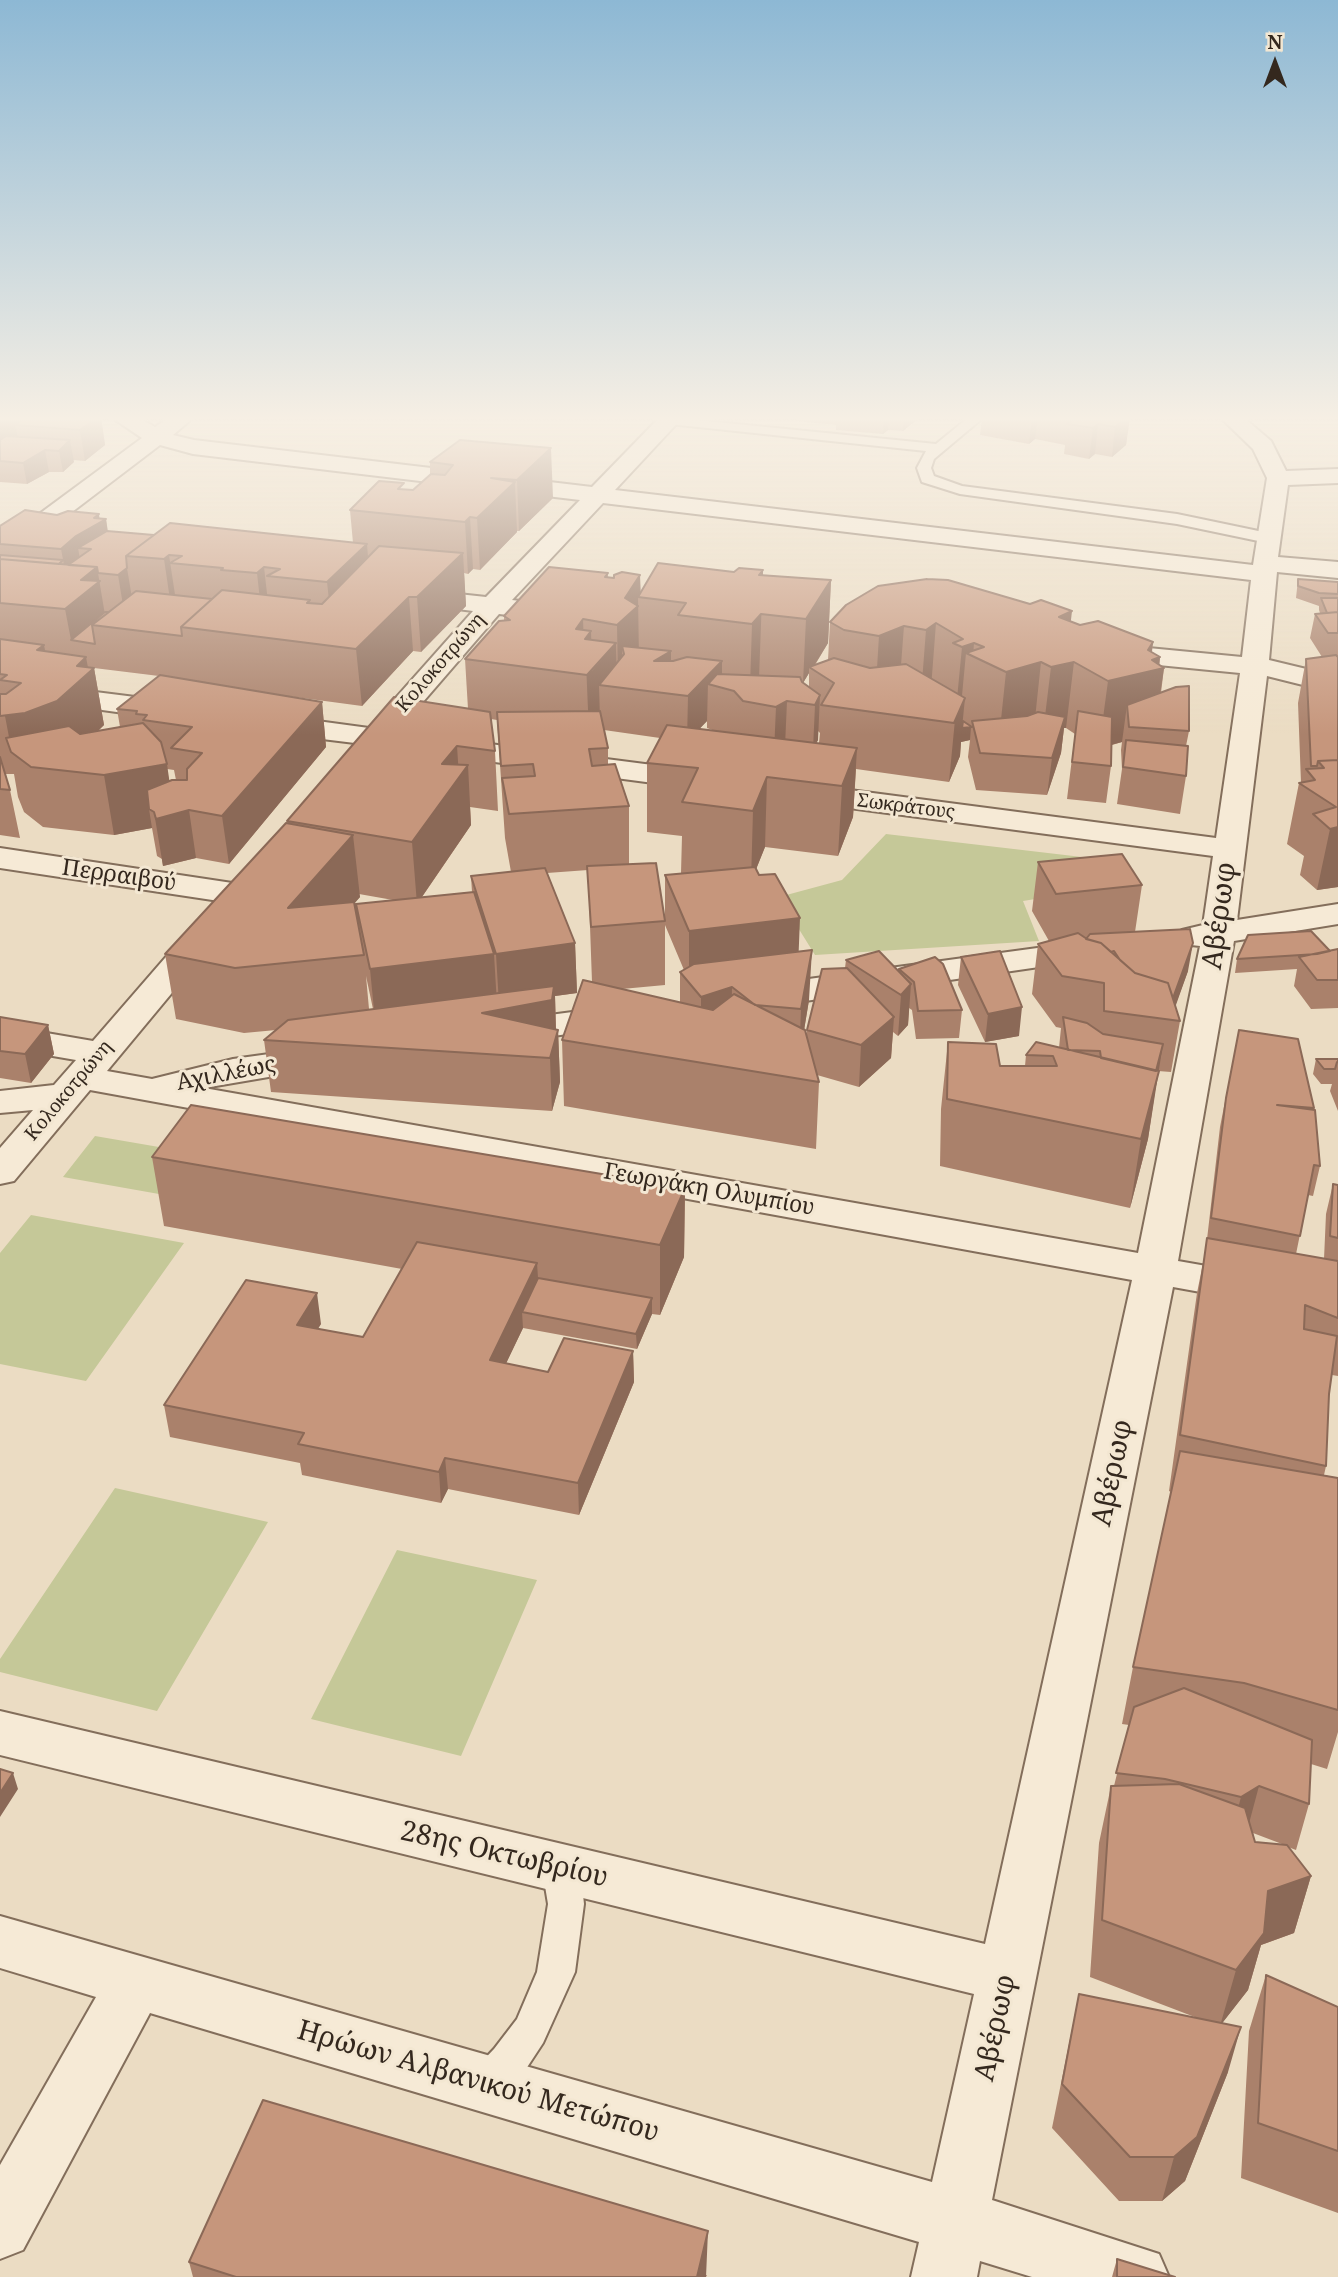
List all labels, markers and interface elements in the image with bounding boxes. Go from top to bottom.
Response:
north arrow [1240,28,1310,98]
text: N [1268,29,1282,55]
street label: Κολοκοτρώνη [392,609,490,717]
street label: Σωκράτους [856,790,956,824]
street label: Περραιβού [60,854,178,898]
street label: Αβέρωφ [1196,860,1244,972]
street label: Κολοκοτρώνη [21,1036,117,1146]
street label: Αχιλλέως [174,1051,278,1097]
street label: Γεωργάκη Ολυμπίου [601,1158,817,1222]
street label: Αβέρωφ [1085,1417,1141,1529]
street label: 28ης Οκτωβρίου [397,1815,611,1895]
street label: Αβέρωφ [968,1972,1024,2084]
street label: Ηρώων Αλβανικού Μετώπου [293,2014,663,2150]

